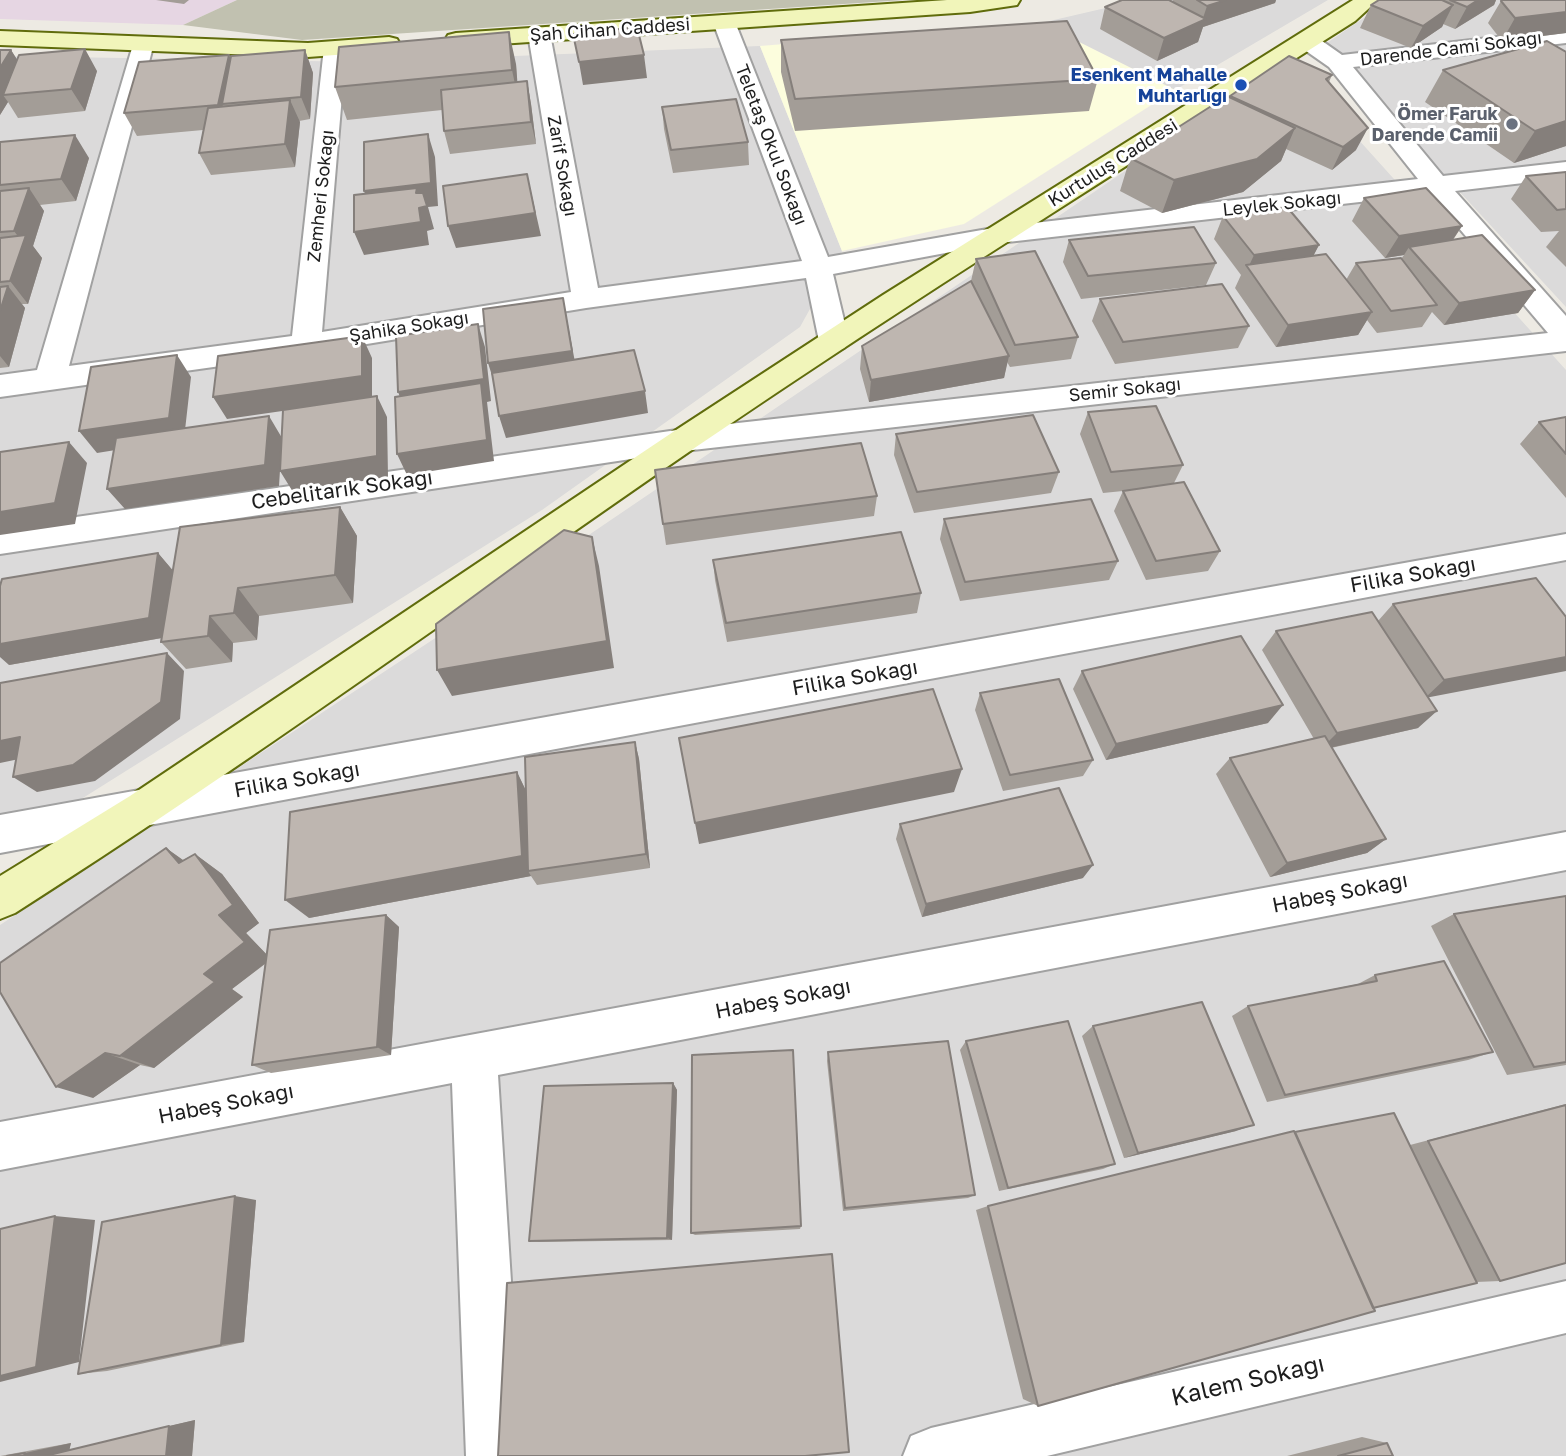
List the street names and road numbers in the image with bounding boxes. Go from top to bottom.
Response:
street label: Şah Cihan Caddesi [529,14,691,46]
street label: Darende Cami Sokağı [1359,27,1543,71]
street label: Teletaş Okul Sokağı [730,62,812,228]
street label: Zarif Sokağı [542,114,582,218]
street label: Kurtuluş Caddesi [1044,115,1182,211]
street label: Zemheri Sokağı [303,129,339,263]
street label: Leylek Sokağı [1222,187,1342,221]
street label: Şahika Sokağı [348,307,470,347]
street label: Semir Sokağı [1068,373,1182,407]
street label: Cebelitarık Sokağı [250,465,434,515]
street label: Filika Sokağı [1348,552,1478,598]
street label: Filika Sokağı [790,655,920,701]
street label: Filika Sokağı [232,757,362,803]
street label: Habeş Sokağı [1270,868,1410,918]
street label: Habeş Sokağı [713,974,853,1024]
street label: Habeş Sokağı [156,1079,296,1129]
street label: Kalem Sokağı [1169,1349,1327,1413]

